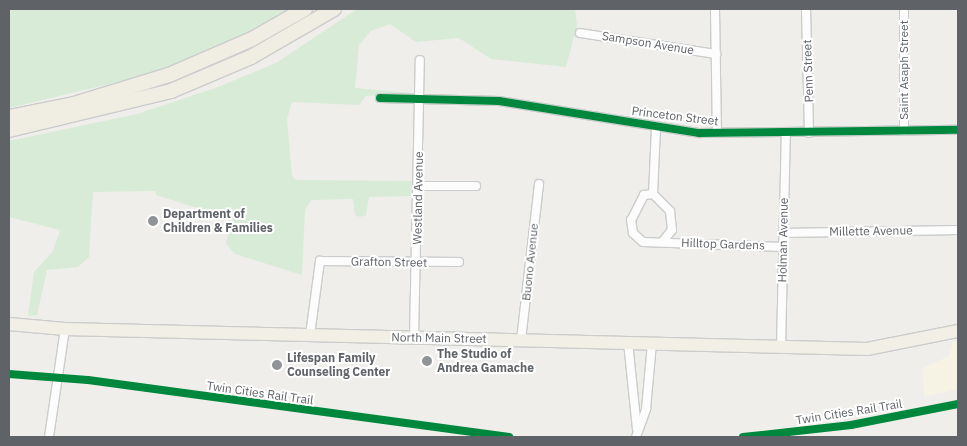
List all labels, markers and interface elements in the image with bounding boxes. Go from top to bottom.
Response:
street label: Saint Asaph Street [897,20,911,120]
street label: Sampson Avenue [601,29,695,57]
street label: Penn Street [800,39,816,103]
street label: Princeton Street [631,104,719,128]
street label: Westland Avenue [410,151,426,245]
street label: Holman Avenue [775,197,791,283]
place label: Department of Children & Families [163,207,273,235]
marker: Department of Children & Families [147,215,159,227]
street label: Buono Avenue [519,223,541,301]
street label: Millette Avenue [829,223,913,239]
street label: Hilltop Gardens [681,235,765,253]
street label: Grafton Street [351,254,427,270]
street label: North Main Street [391,330,487,346]
place label: The Studio of Andrea Gamache [437,347,534,375]
place label: Lifespan Family Counseling Center [287,351,390,379]
marker: The Studio of Andrea Gamache [421,355,433,367]
marker: Lifespan Family Counseling Center [271,359,283,371]
street label: Twin Cities Rail Trail [206,378,314,408]
street label: Twin Cities Rail Trail [795,396,903,428]

